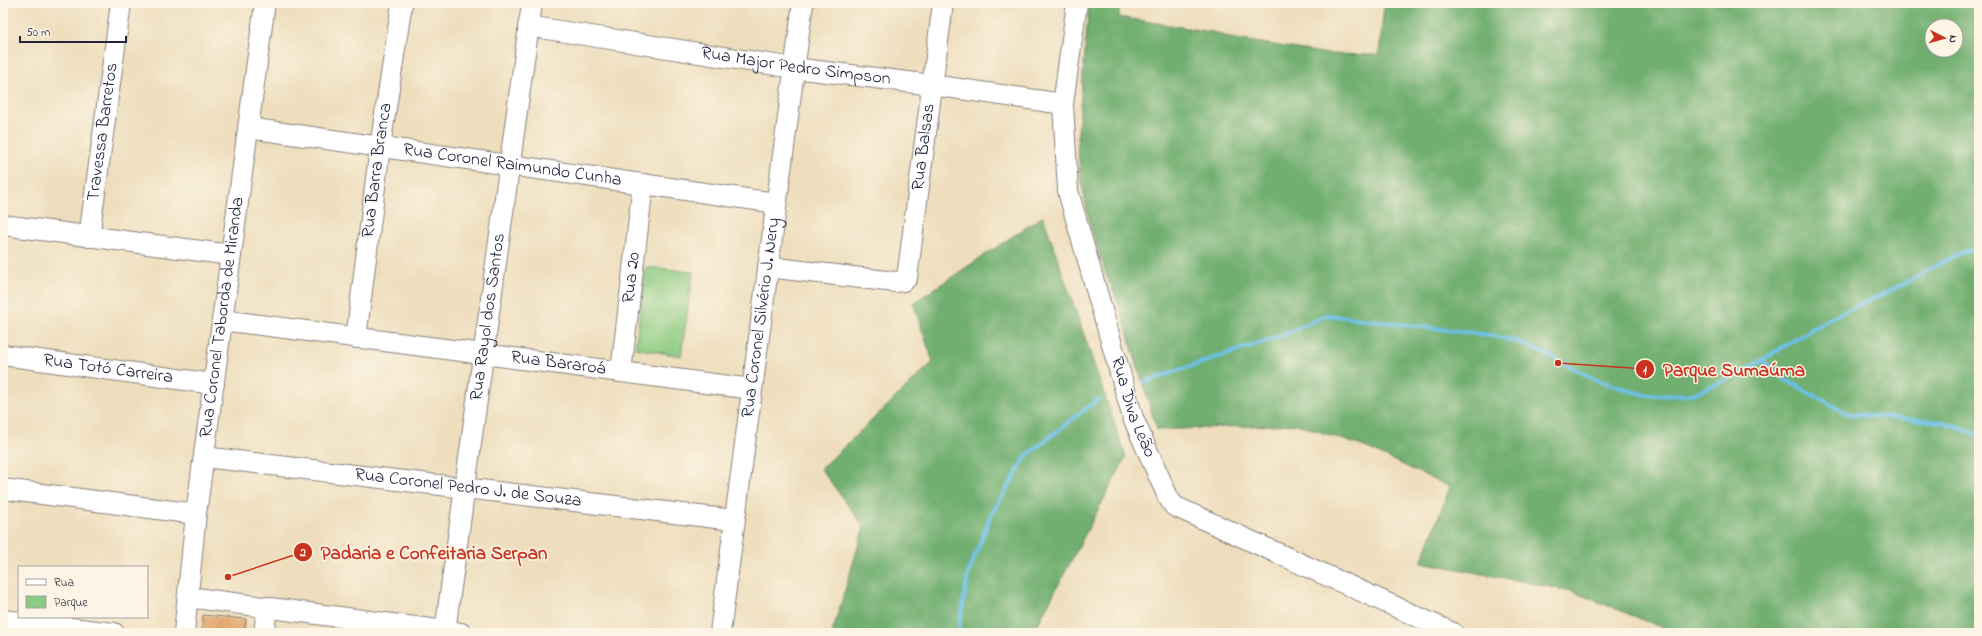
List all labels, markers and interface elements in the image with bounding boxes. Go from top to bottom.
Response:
scale bar [20,18,126,44]
north arrow [1924,18,1964,58]
text: 50 m [26,24,50,42]
text: N [1945,34,1961,43]
street label: Rua Major Pedro Simpson [699,41,892,93]
street label: Travessa Barretos [81,61,126,203]
street label: Rua Barra Branca [356,101,400,239]
street label: Rua Balsas [906,102,943,192]
street label: Rua Coronel Raimundo Cunha [401,137,623,194]
street label: Rua Coronel Taborda de Miranda [193,195,252,440]
street label: Rua Coronel Silvério J. Nery [735,216,788,419]
street label: Rua Rayol dos Santos [464,231,513,402]
street label: Rua 20 [616,250,648,305]
street label: Rua Bararoá [509,345,607,383]
street label: Rua Totó Carreira [41,348,175,391]
street label: Rua Diva Leão [1103,354,1162,462]
callout: Parque Sumaúma [1635,354,1813,385]
text: Parque Sumaúma [1663,358,1805,385]
text: 1 [1643,362,1647,380]
street label: Rua Coronel Pedro J. de Souza [353,462,583,515]
callout: Padaria e Confeitaria Serpan [293,537,555,568]
text: Padaria e Confeitaria Serpan [321,541,547,568]
text: 2 [299,544,306,562]
legend [18,566,148,618]
text: Rua [54,574,74,592]
text: Parque [54,594,88,612]

